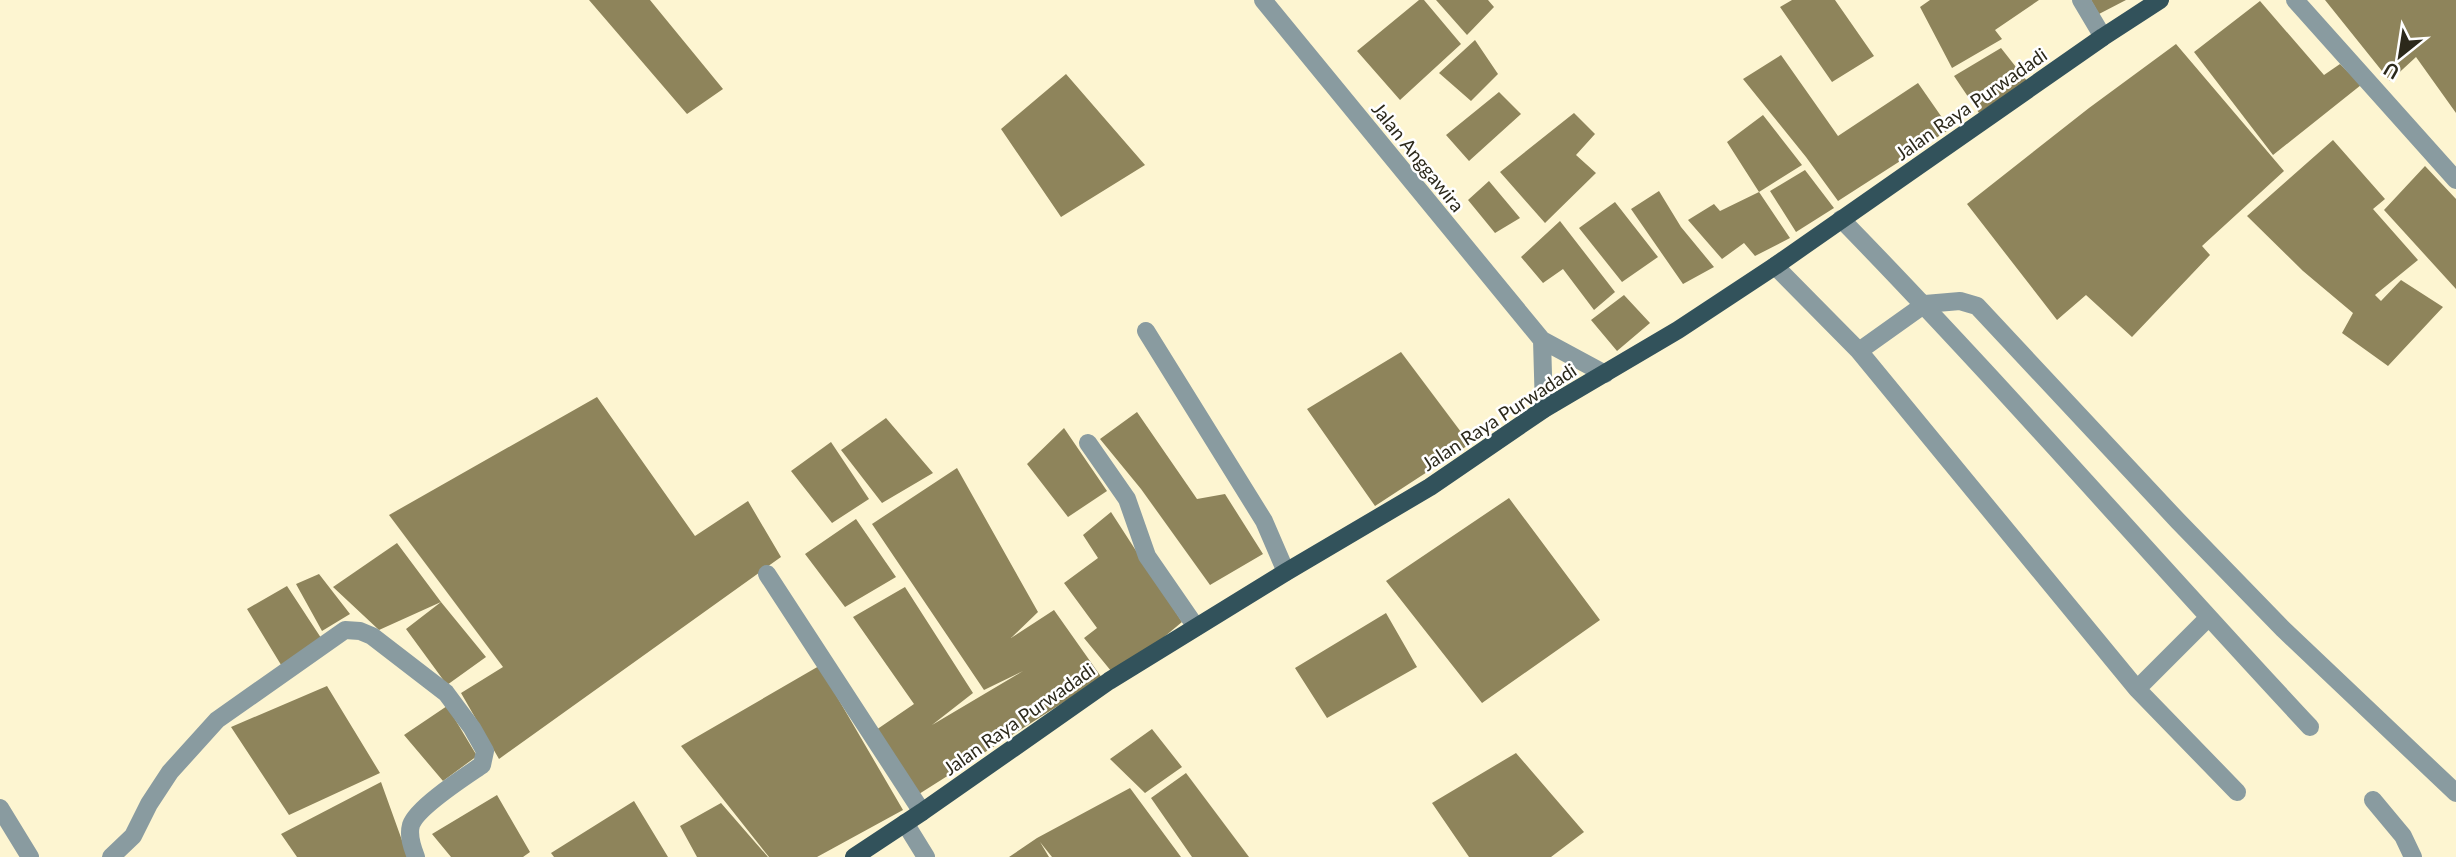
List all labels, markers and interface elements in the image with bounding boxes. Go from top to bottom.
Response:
north arrow [2365,21,2435,91]
street label: Jalan Raya Purwadadi [1890,43,2051,165]
text: U [2379,58,2403,85]
street label: Jalan Anggawira [1367,97,1470,216]
street label: Jalan Raya Purwadadi [1417,358,1580,475]
street label: Jalan Raya Purwadadi [938,658,1099,780]

